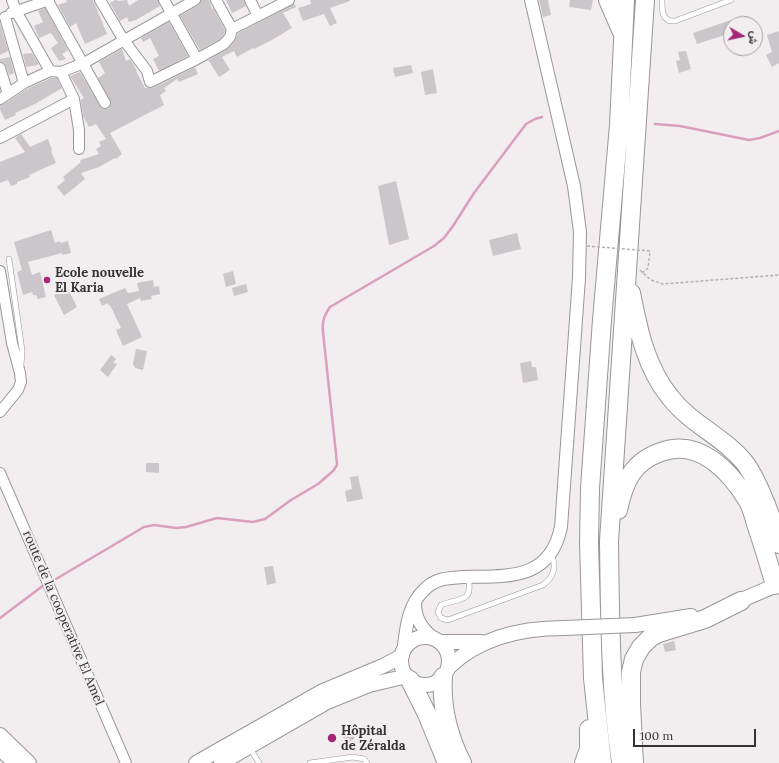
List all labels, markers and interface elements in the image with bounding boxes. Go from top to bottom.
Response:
north arrow [723,16,763,56]
text: ش [746,30,762,45]
place label: Ecole nouvelle El Karia [55,265,144,296]
marker: Ecole nouvelle El Karia [42,275,52,285]
street label: route de la cooperative El Amel [19,528,107,708]
scale bar [635,721,758,747]
place label: Hôpital de Zéralda [341,723,406,754]
text: 100 m [640,728,673,743]
marker: Hôpital de Zéralda [326,732,338,744]

